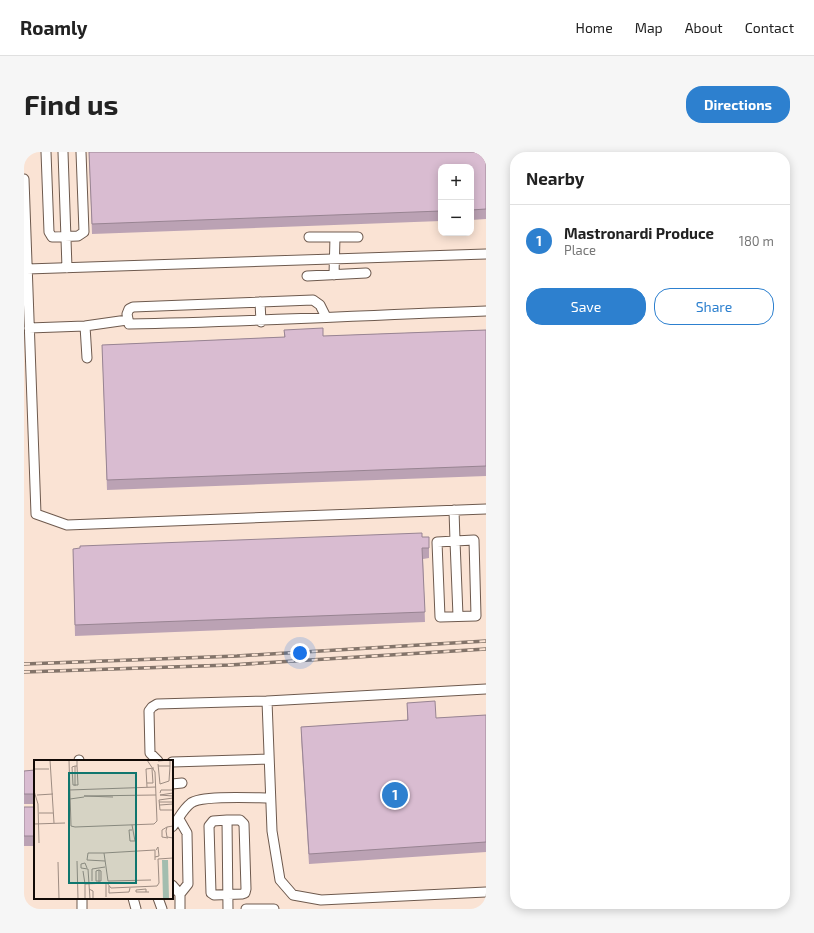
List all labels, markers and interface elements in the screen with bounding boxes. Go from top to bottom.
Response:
text: Roamly [20,16,87,39]
text: Home [576,19,613,36]
text: Map [635,19,663,36]
text: About [685,19,723,36]
text: Contact [745,19,794,36]
button: Directions [686,86,790,123]
text: Find us [24,87,118,121]
map controls [438,164,474,236]
button: + [438,164,474,200]
text: Nearby [526,168,584,188]
button: − [438,200,474,236]
text: Mastronardi Produce [564,224,714,242]
text: 1 [536,233,542,249]
text: 180 m [739,233,774,249]
text: Place [564,242,596,258]
button: Save [526,288,646,325]
button: Share [654,288,774,325]
your location [290,643,310,663]
inset map [34,760,173,899]
pin: 1 [382,780,408,810]

